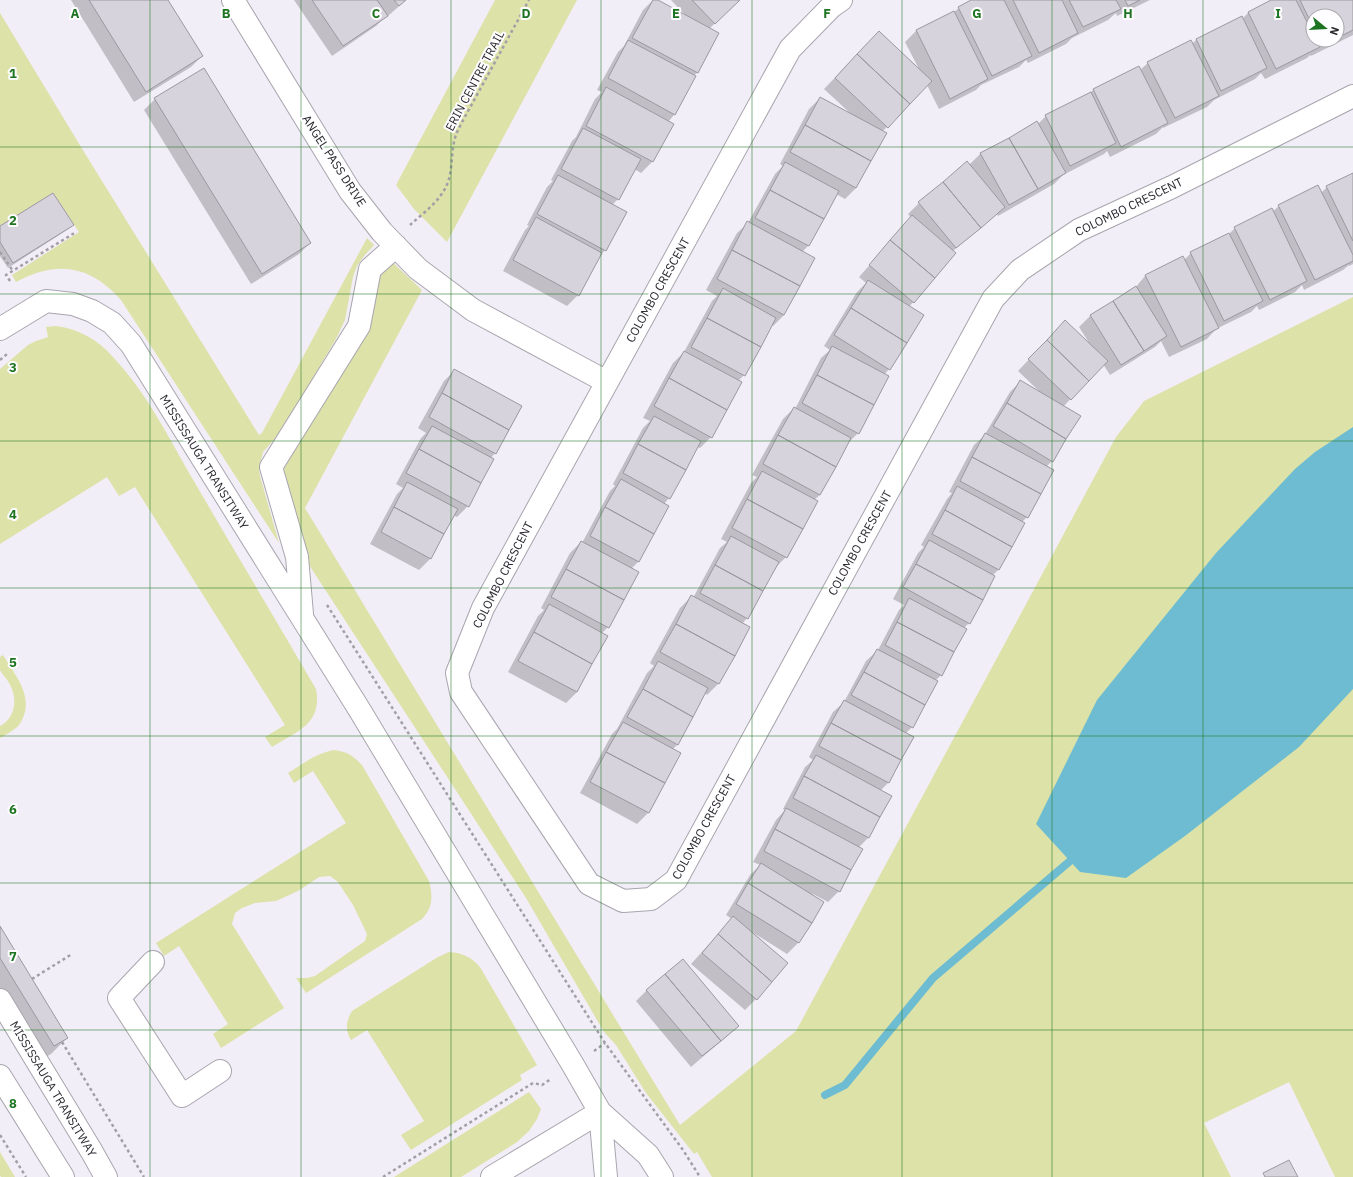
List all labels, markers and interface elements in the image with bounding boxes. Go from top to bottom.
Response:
text: A [71,5,80,22]
text: B [222,5,231,22]
text: C [372,5,381,22]
text: D [521,5,531,22]
text: E [672,5,680,22]
text: F [823,5,831,22]
text: G [972,5,982,22]
text: H [1123,5,1133,22]
text: I [1275,5,1281,22]
north arrow [1305,8,1345,48]
text: N [1327,25,1342,37]
street label: ERIN CENTRE TRAIL [442,28,507,133]
text: 1 [9,65,17,82]
street label: ANGEL PASS DRIVE [299,112,370,209]
street label: COLOMBO CRESCENT [1073,174,1185,239]
text: 2 [9,212,17,229]
street label: COLOMBO CRESCENT [622,235,693,345]
text: 3 [9,359,17,376]
street label: MISSISSAUGA TRANSITWAY [157,392,252,532]
street label: COLOMBO CRESCENT [824,488,895,598]
text: 4 [9,506,17,523]
street label: COLOMBO CRESCENT [469,519,536,631]
text: 5 [9,654,17,671]
street label: COLOMBO CRESCENT [668,772,739,882]
text: 6 [9,801,17,818]
text: 7 [9,948,17,965]
street label: MISSISSAUGA TRANSITWAY [7,1018,100,1159]
text: 8 [9,1095,17,1112]

